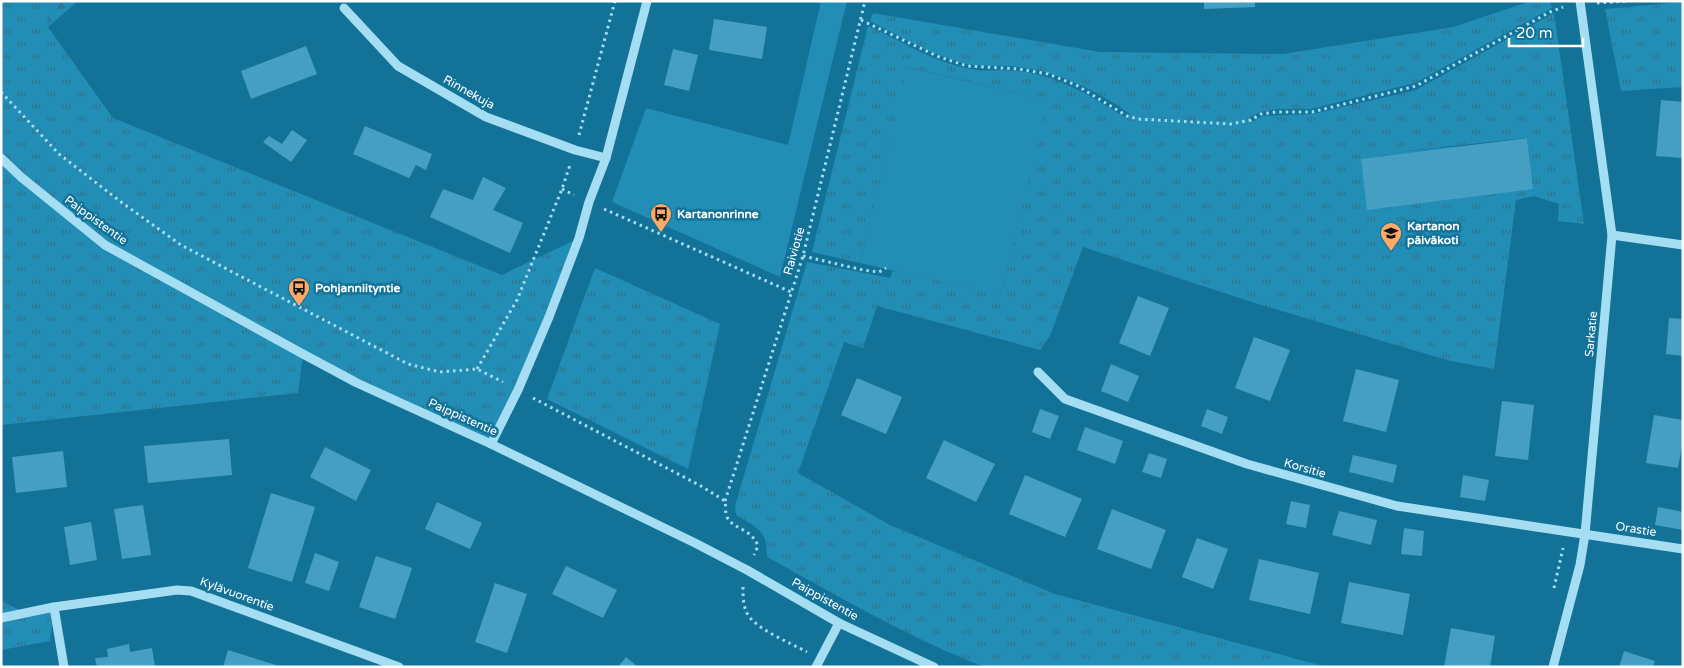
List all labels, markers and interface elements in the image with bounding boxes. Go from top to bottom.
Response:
scale bar [1509,15,1583,47]
text: 20 m [1516,24,1553,42]
street label: Rinnekuja [441,72,497,112]
street label: Paippistentie [62,193,130,248]
bus stop icon: Kartanonrinne [649,202,673,233]
place label: Kartanonrinne [677,207,759,221]
place label: Kartanon päiväkoti [1407,219,1460,248]
school or university icon: Kartanon päiväkoti [1379,221,1403,252]
street label: Raiviotie [780,225,808,277]
bus stop icon: Pohjanniityntie [287,276,311,307]
place label: Pohjanniityntie [315,281,401,296]
street label: Sarkatie [1582,310,1600,358]
street label: Paippistentie [426,396,500,439]
street label: Korsitie [1282,455,1328,481]
street label: Orastie [1615,519,1658,539]
street label: Kylävuorentie [198,574,276,614]
street label: Paippistentie [789,575,861,623]

